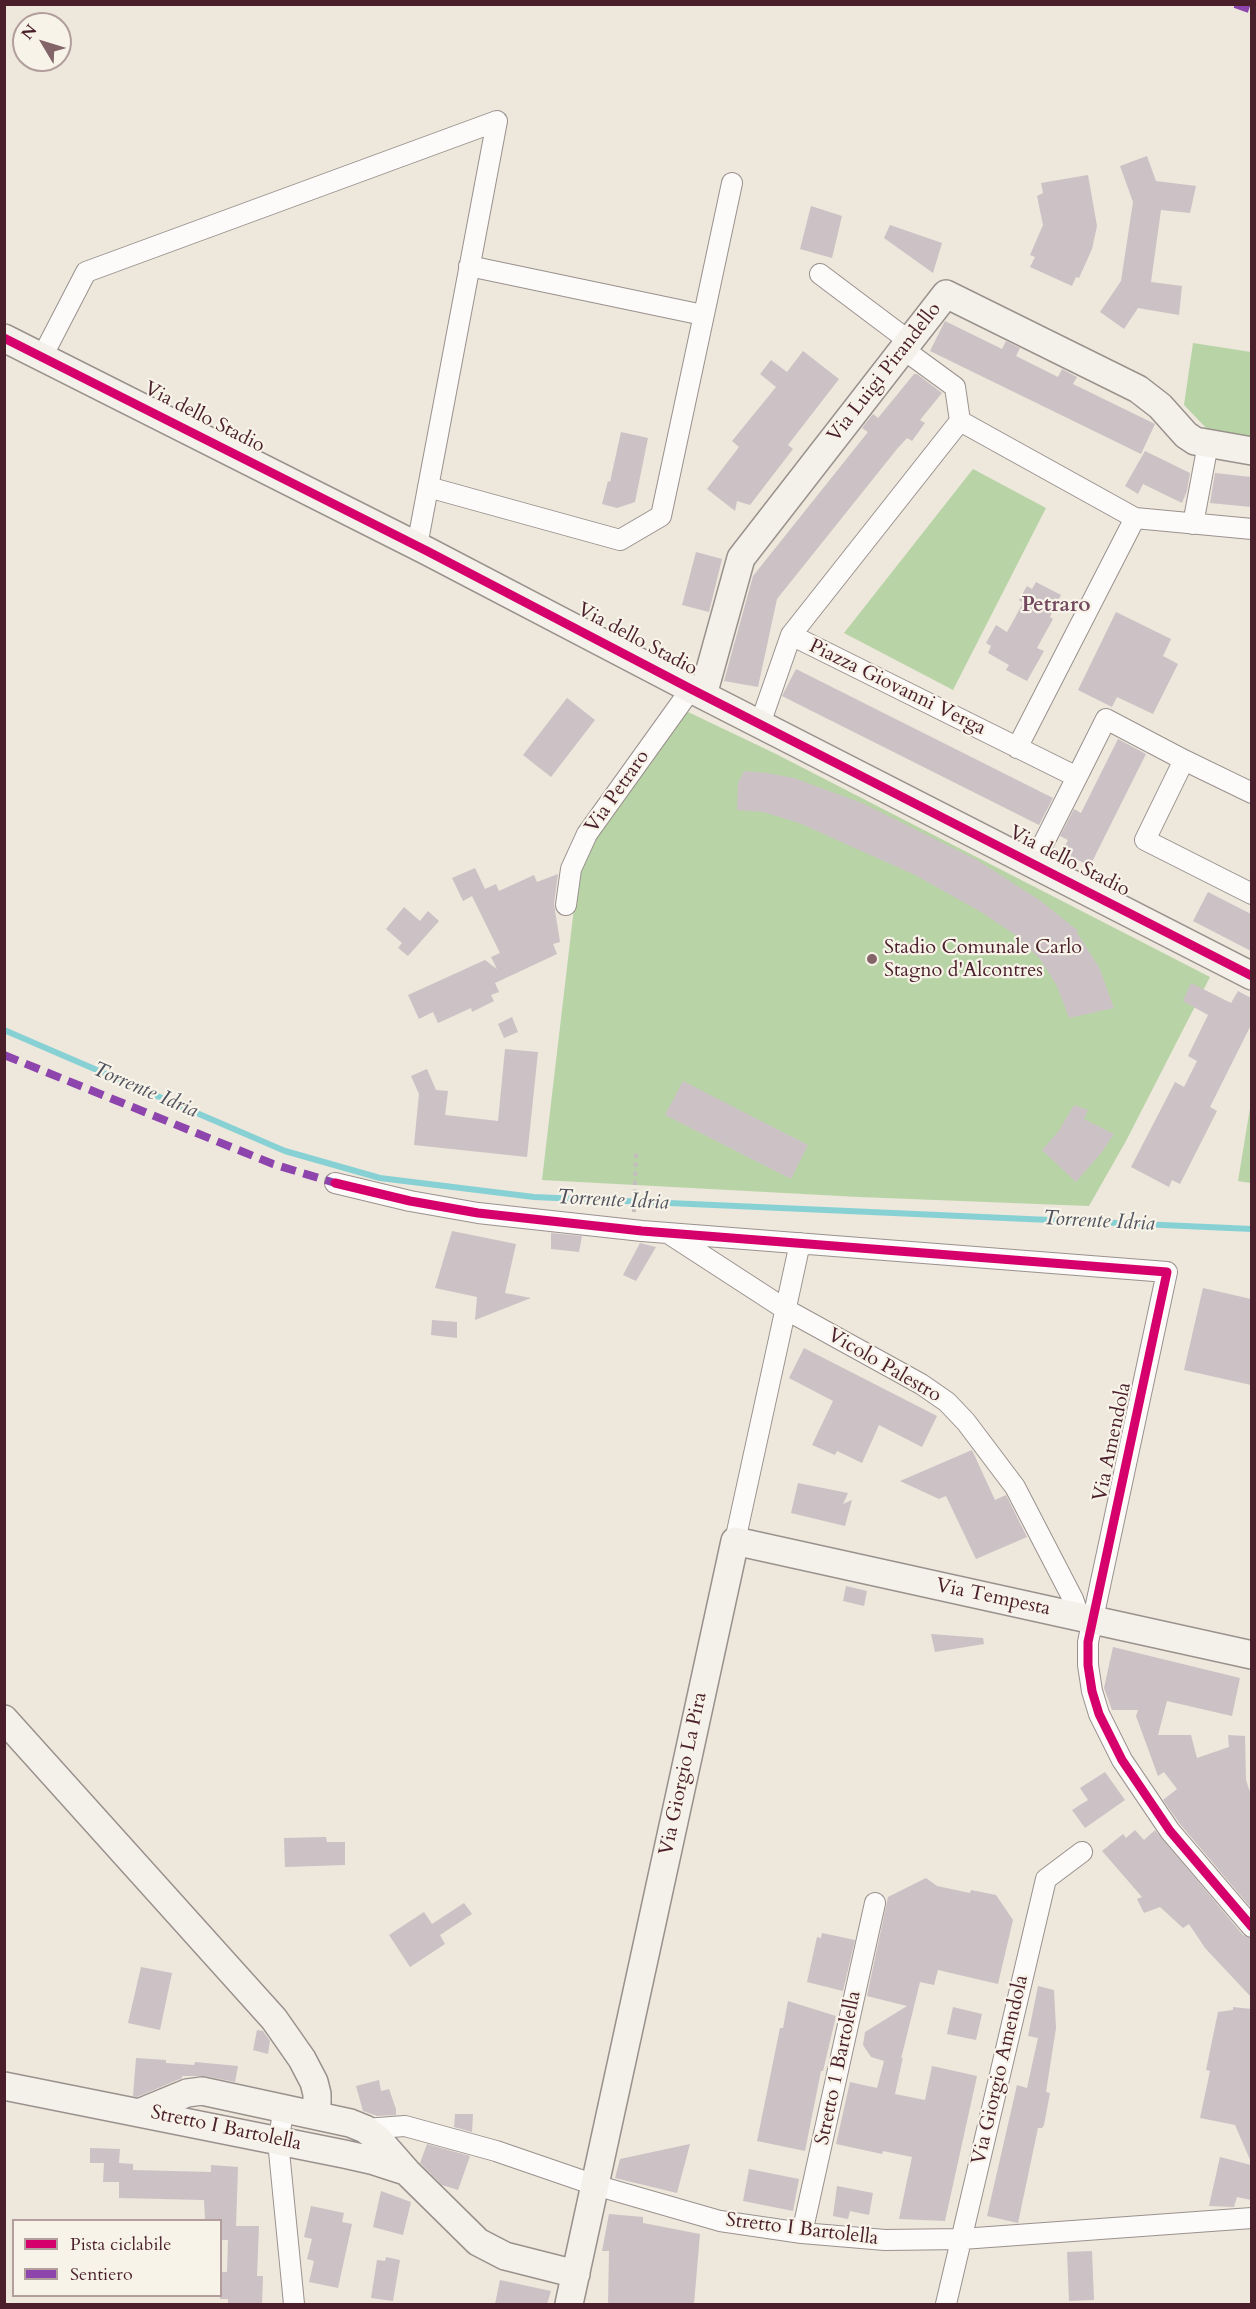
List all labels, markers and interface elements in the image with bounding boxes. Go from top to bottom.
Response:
north arrow [12,12,72,72]
text: N [16,20,42,44]
street label: Via Luigi Pirandello [823,298,947,448]
street label: Via dello Stadio [140,377,268,459]
district label: Petraro [1021,593,1091,619]
street label: Via dello Stadio [573,598,701,682]
street label: Piazza Giovanni Verga [805,635,989,741]
street label: Via Petraro [581,746,655,838]
street label: Via dello Stadio [1005,821,1133,903]
place label: Stadio Comunale Carlo Stagno d'Alcontres [884,936,1082,983]
marker: Stadio Comunale Carlo Stagno d'Alcontres [865,952,879,966]
water label: Torrente Idria [88,1057,202,1125]
water label: Torrente Idria [556,1185,670,1217]
water label: Torrente Idria [1042,1206,1156,1238]
street label: Vicolo Palestro [823,1324,945,1408]
street label: Via Amendola [1089,1380,1137,1504]
street label: Via Tempesta [934,1574,1052,1622]
street label: Via Giorgio La Pira [655,1690,713,1858]
street label: Via Giorgio Amendola [968,1973,1034,2167]
street label: Stretto 1 Bartolella [811,1989,867,2147]
street label: Stretto I Bartolella [148,2101,304,2157]
street label: Stretto I Bartolella [724,2209,880,2251]
legend [12,2219,222,2297]
text: Pista ciclabile [70,2232,171,2257]
text: Sentiero [70,2262,133,2287]

